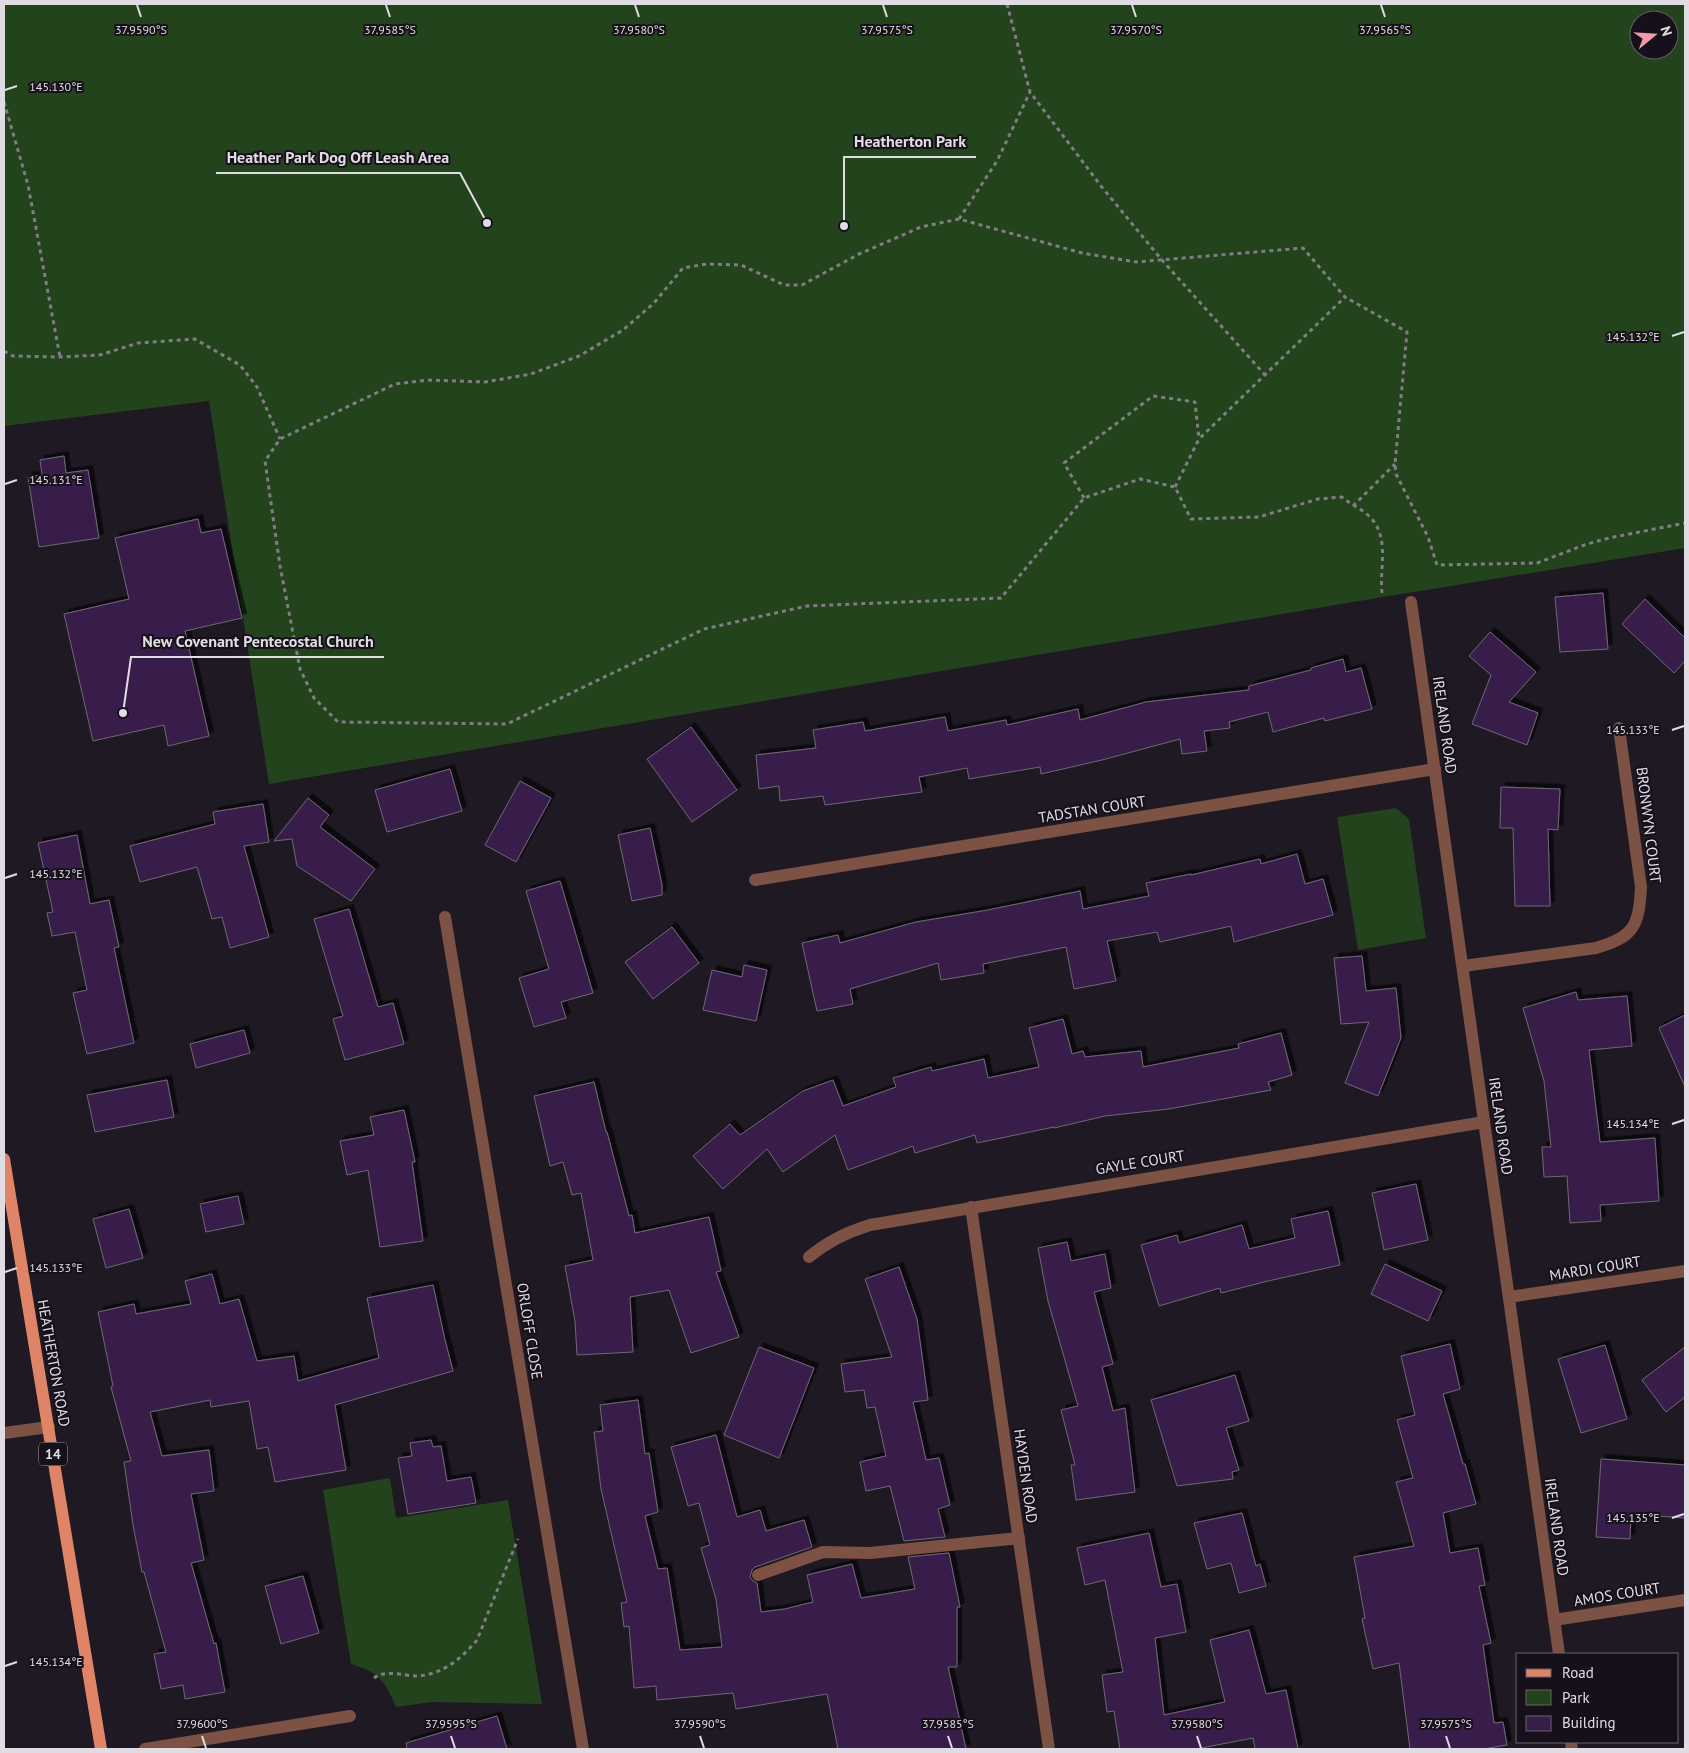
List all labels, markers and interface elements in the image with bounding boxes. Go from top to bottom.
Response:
north arrow [1629,10,1679,60]
text: 37.9590°S [115,22,167,37]
text: 37.9585°S [364,22,416,37]
text: 37.9580°S [613,22,665,37]
text: 37.9575°S [861,22,913,37]
text: 37.9570°S [1110,22,1162,37]
text: 37.9565°S [1359,22,1411,37]
text: N [1656,24,1676,38]
text: 145.130°E [29,79,83,94]
callout: Heatherton Park [844,126,976,157]
text: Heatherton Park [854,131,966,151]
callout: Heather Park Dog Off Leash Area [216,142,460,173]
text: Heather Park Dog Off Leash Area [227,147,449,167]
text: 145.132°E [1606,329,1660,344]
text: 145.131°E [29,472,83,487]
callout: New Covenant Pentecostal Church [131,626,384,657]
text: New Covenant Pentecostal Church [142,631,374,651]
street label: IRELAND ROAD [1429,675,1461,775]
text: 145.133°E [1606,722,1660,737]
street label: BRONWYN COURT [1632,766,1666,885]
street label: TADSTAN COURT [1037,791,1148,827]
text: 145.132°E [29,866,83,881]
street label: IRELAND ROAD [1485,1076,1517,1176]
text: 145.134°E [1606,1116,1660,1131]
street label: GAYLE COURT [1094,1145,1186,1178]
street label: MARDI COURT [1548,1251,1643,1285]
text: 145.133°E [29,1260,83,1275]
street label: ORLOFF CLOSE [513,1281,547,1381]
street label: HEATHERTON ROAD [33,1298,75,1428]
street label: HAYDEN ROAD [1010,1428,1042,1524]
road number: 14 [39,1442,67,1466]
street label: IRELAND ROAD [1541,1477,1573,1577]
text: 145.135°E [1606,1510,1660,1525]
street label: AMOS COURT [1572,1578,1662,1610]
legend [1516,1653,1679,1743]
text: 145.134°E [29,1654,83,1669]
text: Road [1562,1663,1594,1682]
text: Park [1562,1688,1590,1707]
text: Building [1562,1713,1616,1732]
text: 37.9600°S [176,1716,228,1731]
text: 37.9595°S [425,1716,477,1731]
text: 37.9590°S [674,1716,726,1731]
text: 37.9585°S [922,1716,974,1731]
text: 37.9580°S [1171,1716,1223,1731]
text: 37.9575°S [1420,1716,1472,1731]

